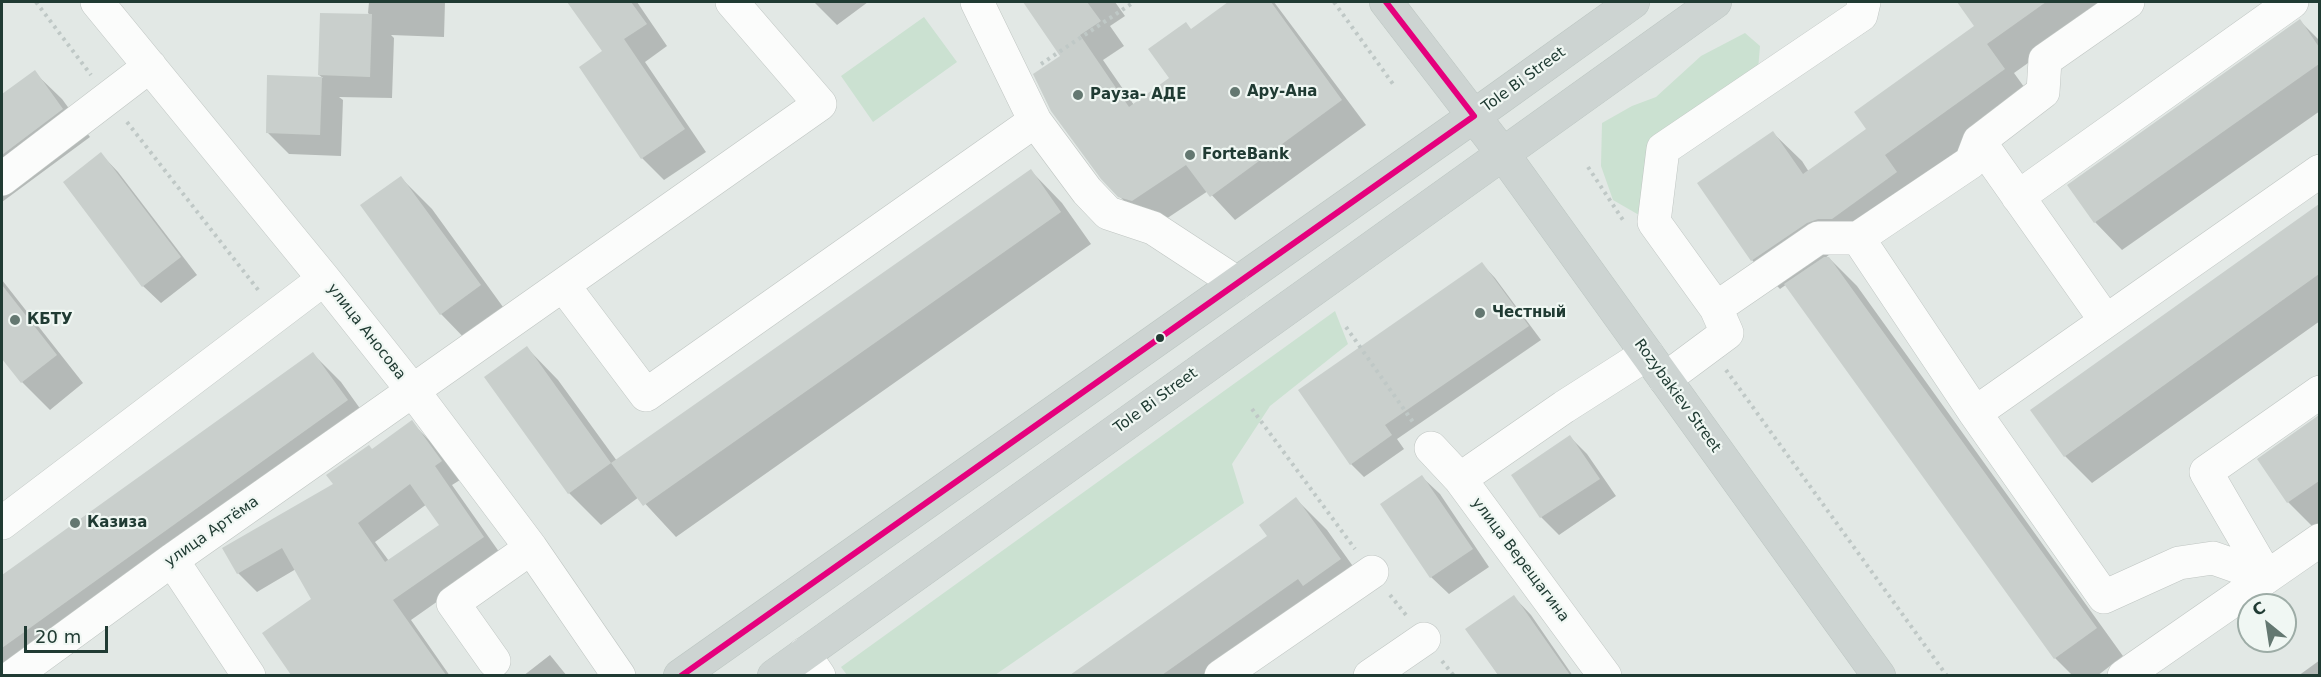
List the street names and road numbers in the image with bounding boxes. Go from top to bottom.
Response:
street label: Tole Bi Street [1479,44,1569,116]
street label: улица Аносова [323,280,409,384]
street label: Rozybakiev Street [1630,336,1724,456]
street label: Tole Bi Street [1111,365,1201,437]
street label: улица Артёма [162,493,262,571]
street label: улица Верещагина [1467,494,1573,626]

